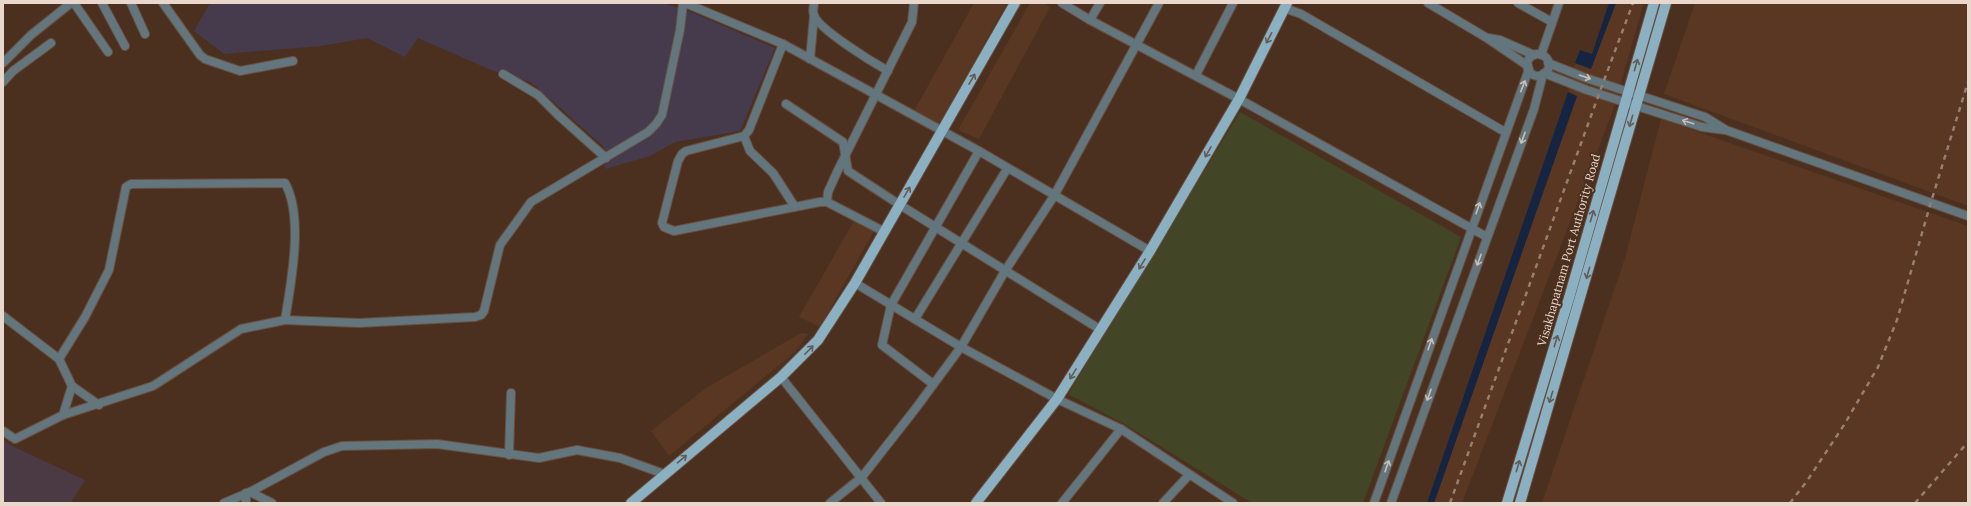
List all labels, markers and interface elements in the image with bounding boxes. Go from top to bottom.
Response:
one-way arrow [1265,32,1272,44]
one-way arrow [1633,58,1640,71]
one-way arrow [968,73,976,85]
one-way arrow [1578,74,1590,82]
one-way arrow [1519,80,1527,92]
one-way arrow [1627,114,1634,127]
one-way arrow [1682,118,1694,126]
one-way arrow [1519,132,1527,144]
one-way arrow [1203,146,1211,158]
street label: Visakhapatnam Port Authority Road [1534,152,1603,349]
one-way arrow [904,186,912,198]
one-way arrow [1475,202,1483,214]
one-way arrow [1589,210,1596,223]
one-way arrow [1475,254,1482,267]
one-way arrow [1138,258,1146,269]
one-way arrow [1584,266,1591,279]
one-way arrow [1553,335,1560,348]
one-way arrow [1427,338,1435,350]
one-way arrow [804,345,814,354]
one-way arrow [1068,368,1076,380]
one-way arrow [1425,389,1432,402]
one-way arrow [1547,391,1554,404]
one-way arrow [676,455,687,464]
one-way arrow [1515,459,1522,472]
one-way arrow [1384,461,1392,473]

